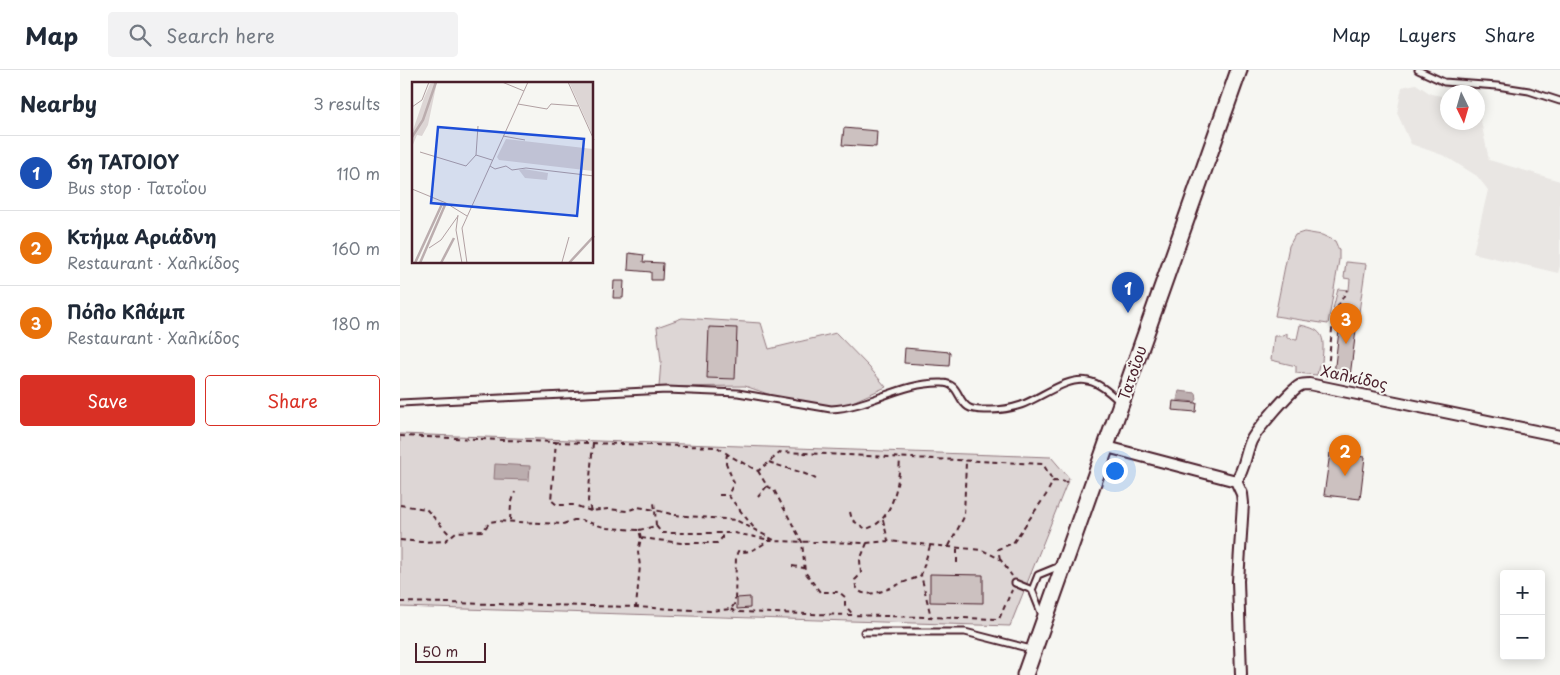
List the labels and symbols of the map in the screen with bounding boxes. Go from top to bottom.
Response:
inset map [412,82,594,264]
north arrow [1440,85,1485,130]
pin: 1 [1112,272,1144,313]
pin: 3 [1330,303,1362,344]
street label: Τατοΐου [1111,342,1152,403]
street label: Χαλκίδος [1319,358,1390,395]
pin: 2 [1329,435,1361,476]
your location [1102,458,1128,484]
scale bar [415,640,486,663]

